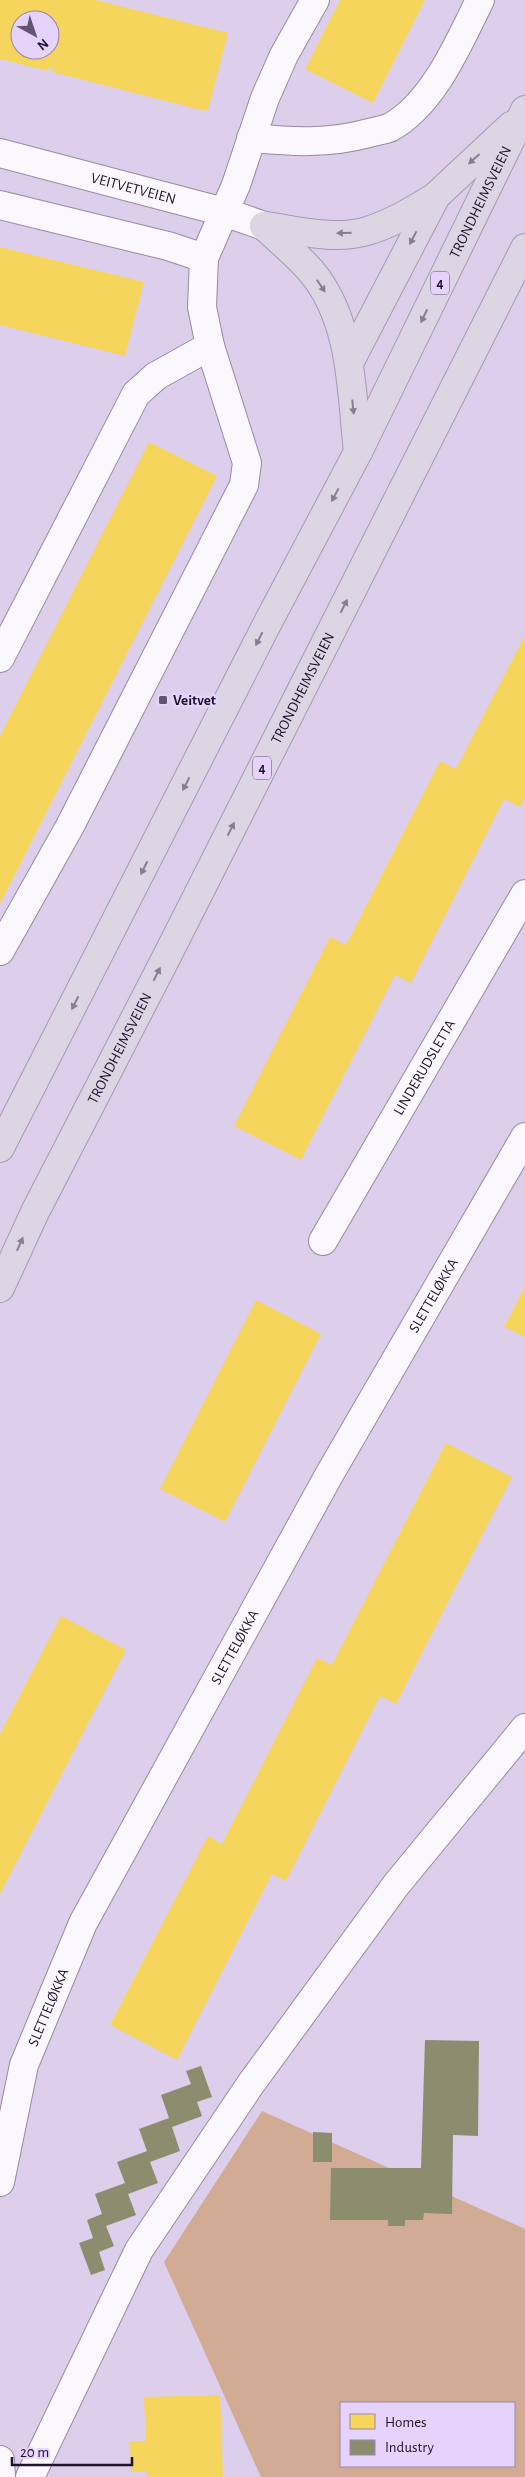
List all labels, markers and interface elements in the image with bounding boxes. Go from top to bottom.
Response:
north arrow [10,10,60,60]
text: N [34,36,51,53]
street label: TRONDHEIMSVEIEN [447,144,514,261]
one-way arrow [468,153,480,165]
street label: VEITVETVEIEN [89,170,177,207]
one-way arrow [336,230,352,238]
one-way arrow [409,231,417,246]
road number: 4 [431,272,449,294]
one-way arrow [317,280,326,293]
one-way arrow [420,309,428,323]
one-way arrow [349,400,357,416]
one-way arrow [331,488,339,502]
one-way arrow [340,599,348,614]
street label: TRONDHEIMSVEIEN [269,630,337,746]
one-way arrow [255,632,263,646]
place label: Veitvet [173,693,216,708]
marker: Veitvet [157,694,169,706]
road number: 4 [253,756,271,780]
one-way arrow [182,777,190,791]
one-way arrow [227,822,235,836]
one-way arrow [140,860,148,875]
one-way arrow [153,967,161,981]
street label: TRONDHEIMSVEIEN [85,990,155,1106]
one-way arrow [71,996,79,1010]
street label: LINDERUDSLETTA [391,1017,458,1118]
one-way arrow [17,1237,25,1251]
street label: SLETTELØKKA [406,1256,461,1335]
street label: SLETTELØKKA [208,1607,262,1687]
street label: SLETTELØKKA [26,1966,71,2049]
legend [340,2402,515,2467]
text: Homes [385,2415,427,2430]
scale bar [12,2434,132,2466]
text: Industry [385,2440,434,2455]
text: 20 m [20,2445,49,2460]

